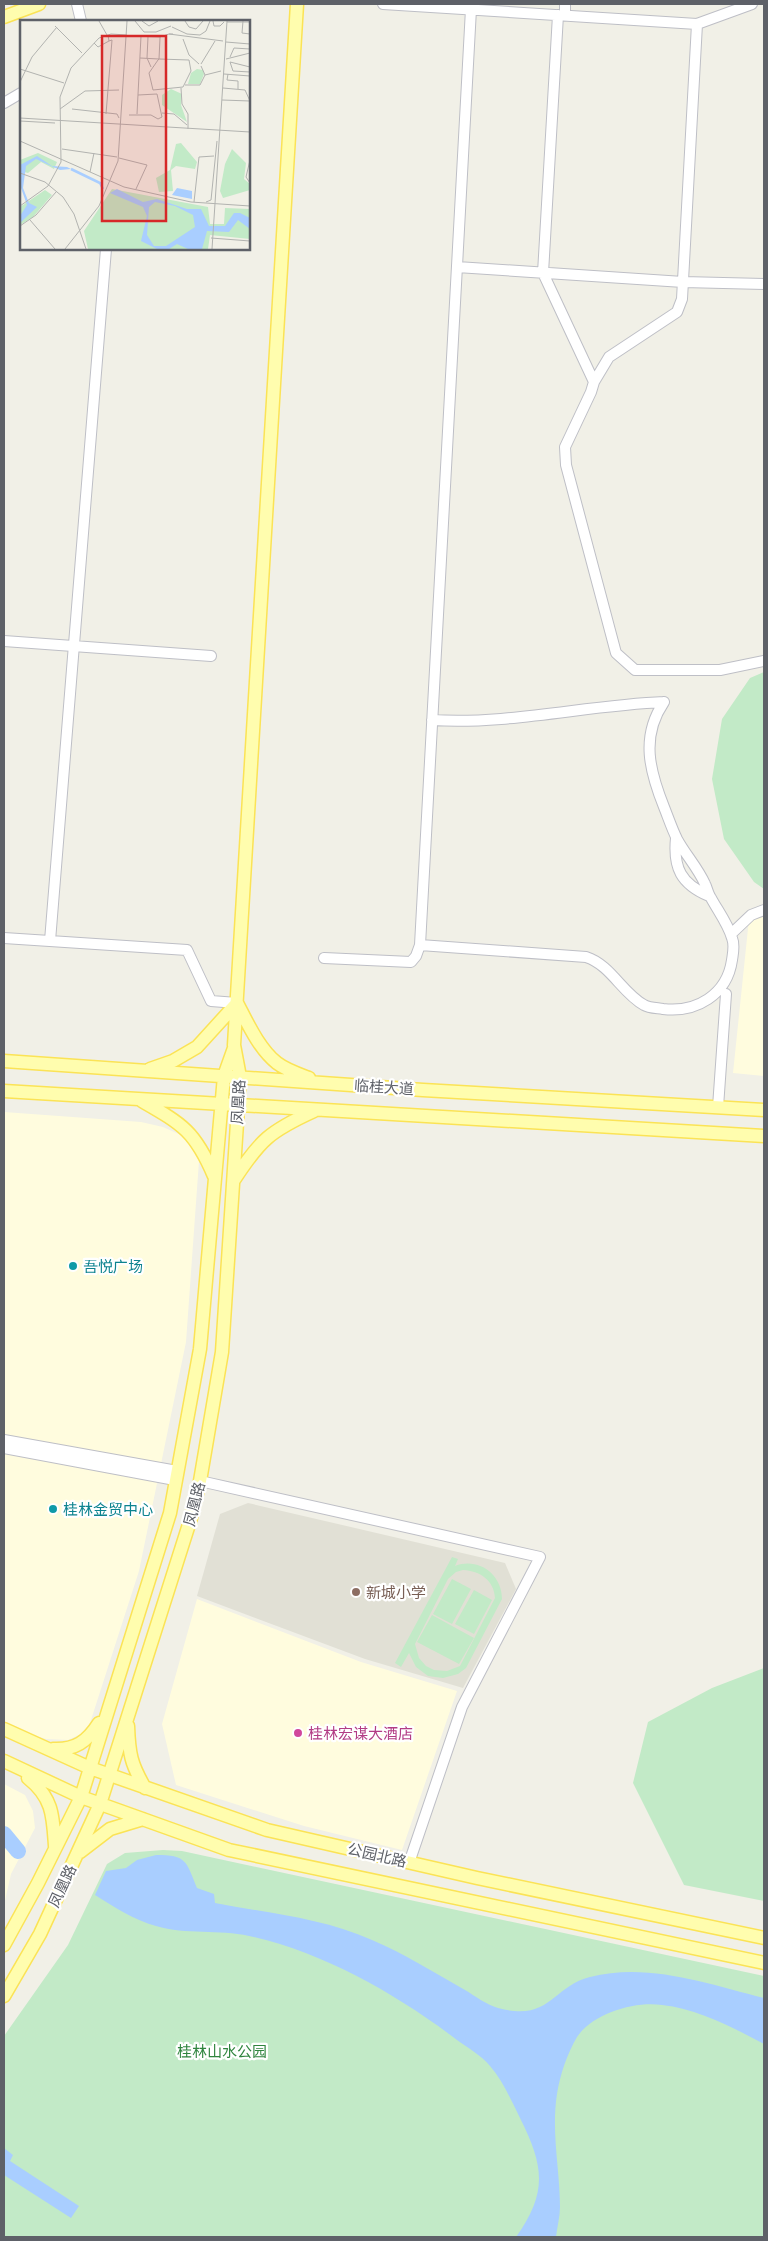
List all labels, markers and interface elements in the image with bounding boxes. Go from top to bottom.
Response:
inset map [20,20,250,250]
street label: 临桂大道 [353,1075,415,1099]
street label: 凤凰路 [227,1079,249,1125]
place label: 吾悦广场 [83,1257,143,1276]
marker: 吾悦广场 [67,1260,79,1272]
street label: 凤凰路 [179,1480,209,1528]
place label: 桂林金贸中心 [63,1500,153,1519]
marker: 桂林金贸中心 [47,1503,59,1515]
place label: 新城小学 [366,1583,426,1602]
marker: 新城小学 [350,1586,362,1598]
place label: 桂林宏谋大酒店 [308,1724,413,1743]
marker: 桂林宏谋大酒店 [292,1727,304,1739]
street label: 公园北路 [346,1839,408,1871]
street label: 凤凰路 [44,1862,80,1910]
park label: 桂林山水公园 [177,2042,267,2061]

